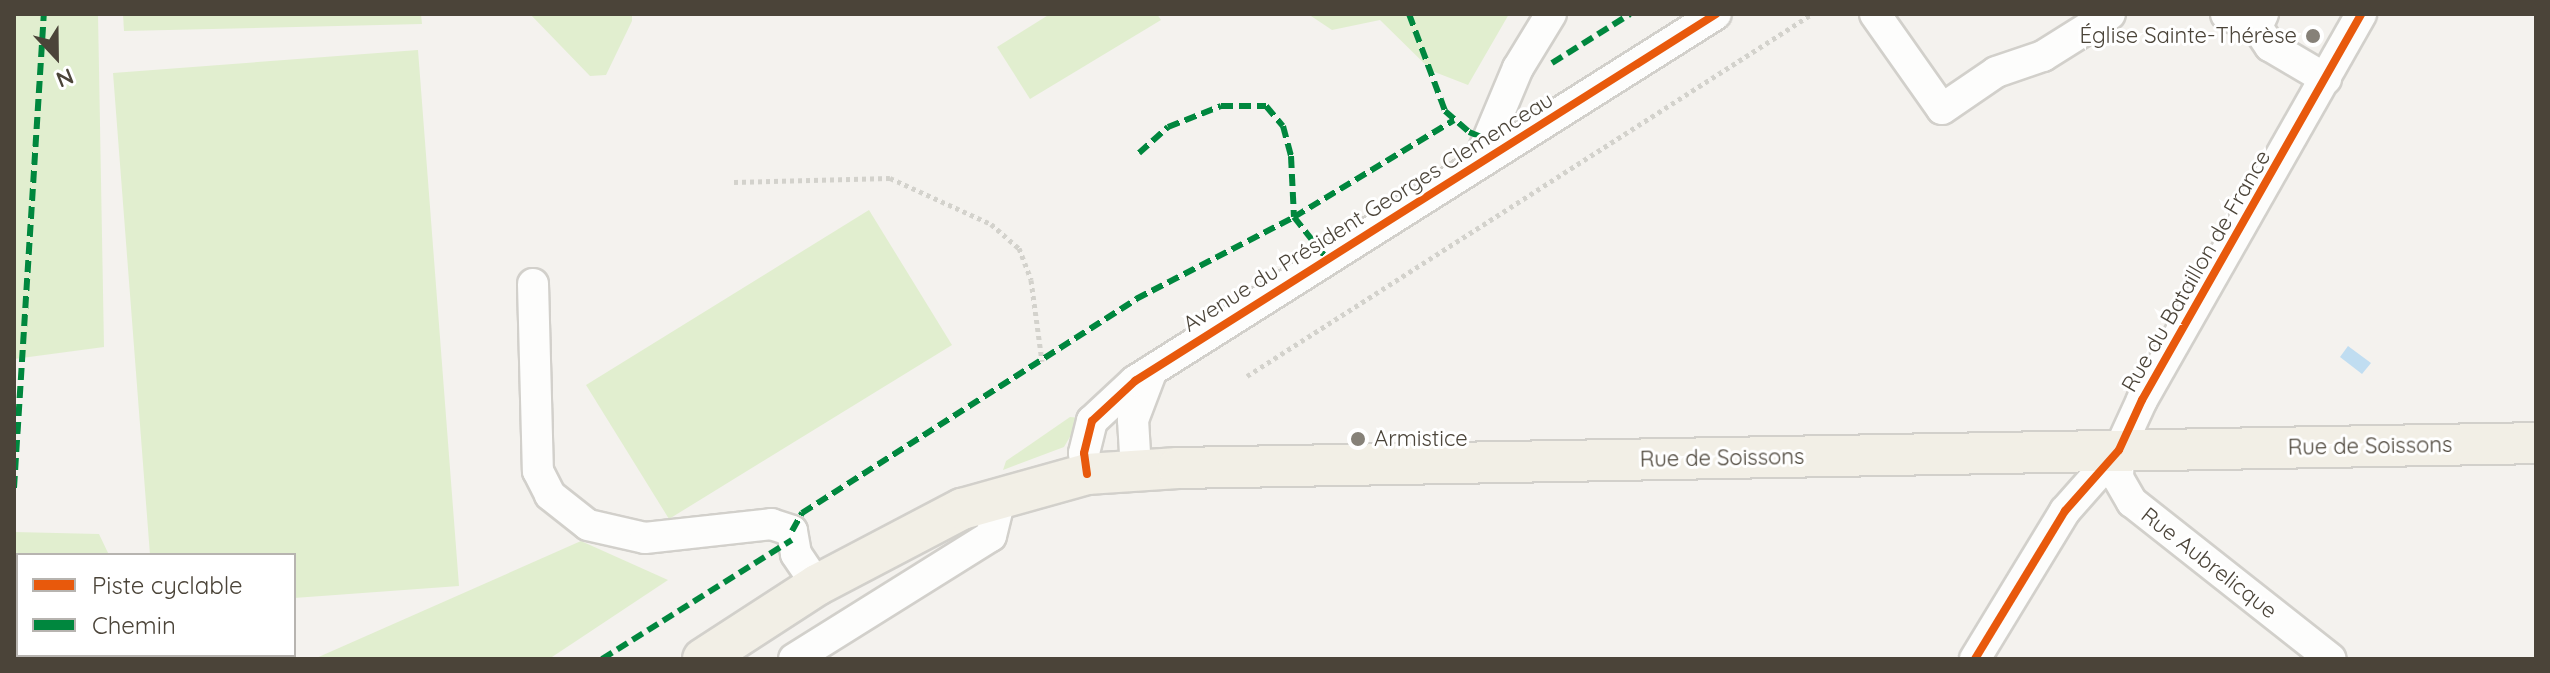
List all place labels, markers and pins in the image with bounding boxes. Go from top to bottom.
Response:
place label: Église Sainte-Thérèse [2079,23,2297,49]
marker: Église Sainte-Thérèse [2304,27,2322,45]
place label: Armistice [1374,426,1468,452]
marker: Armistice [1349,430,1367,448]

